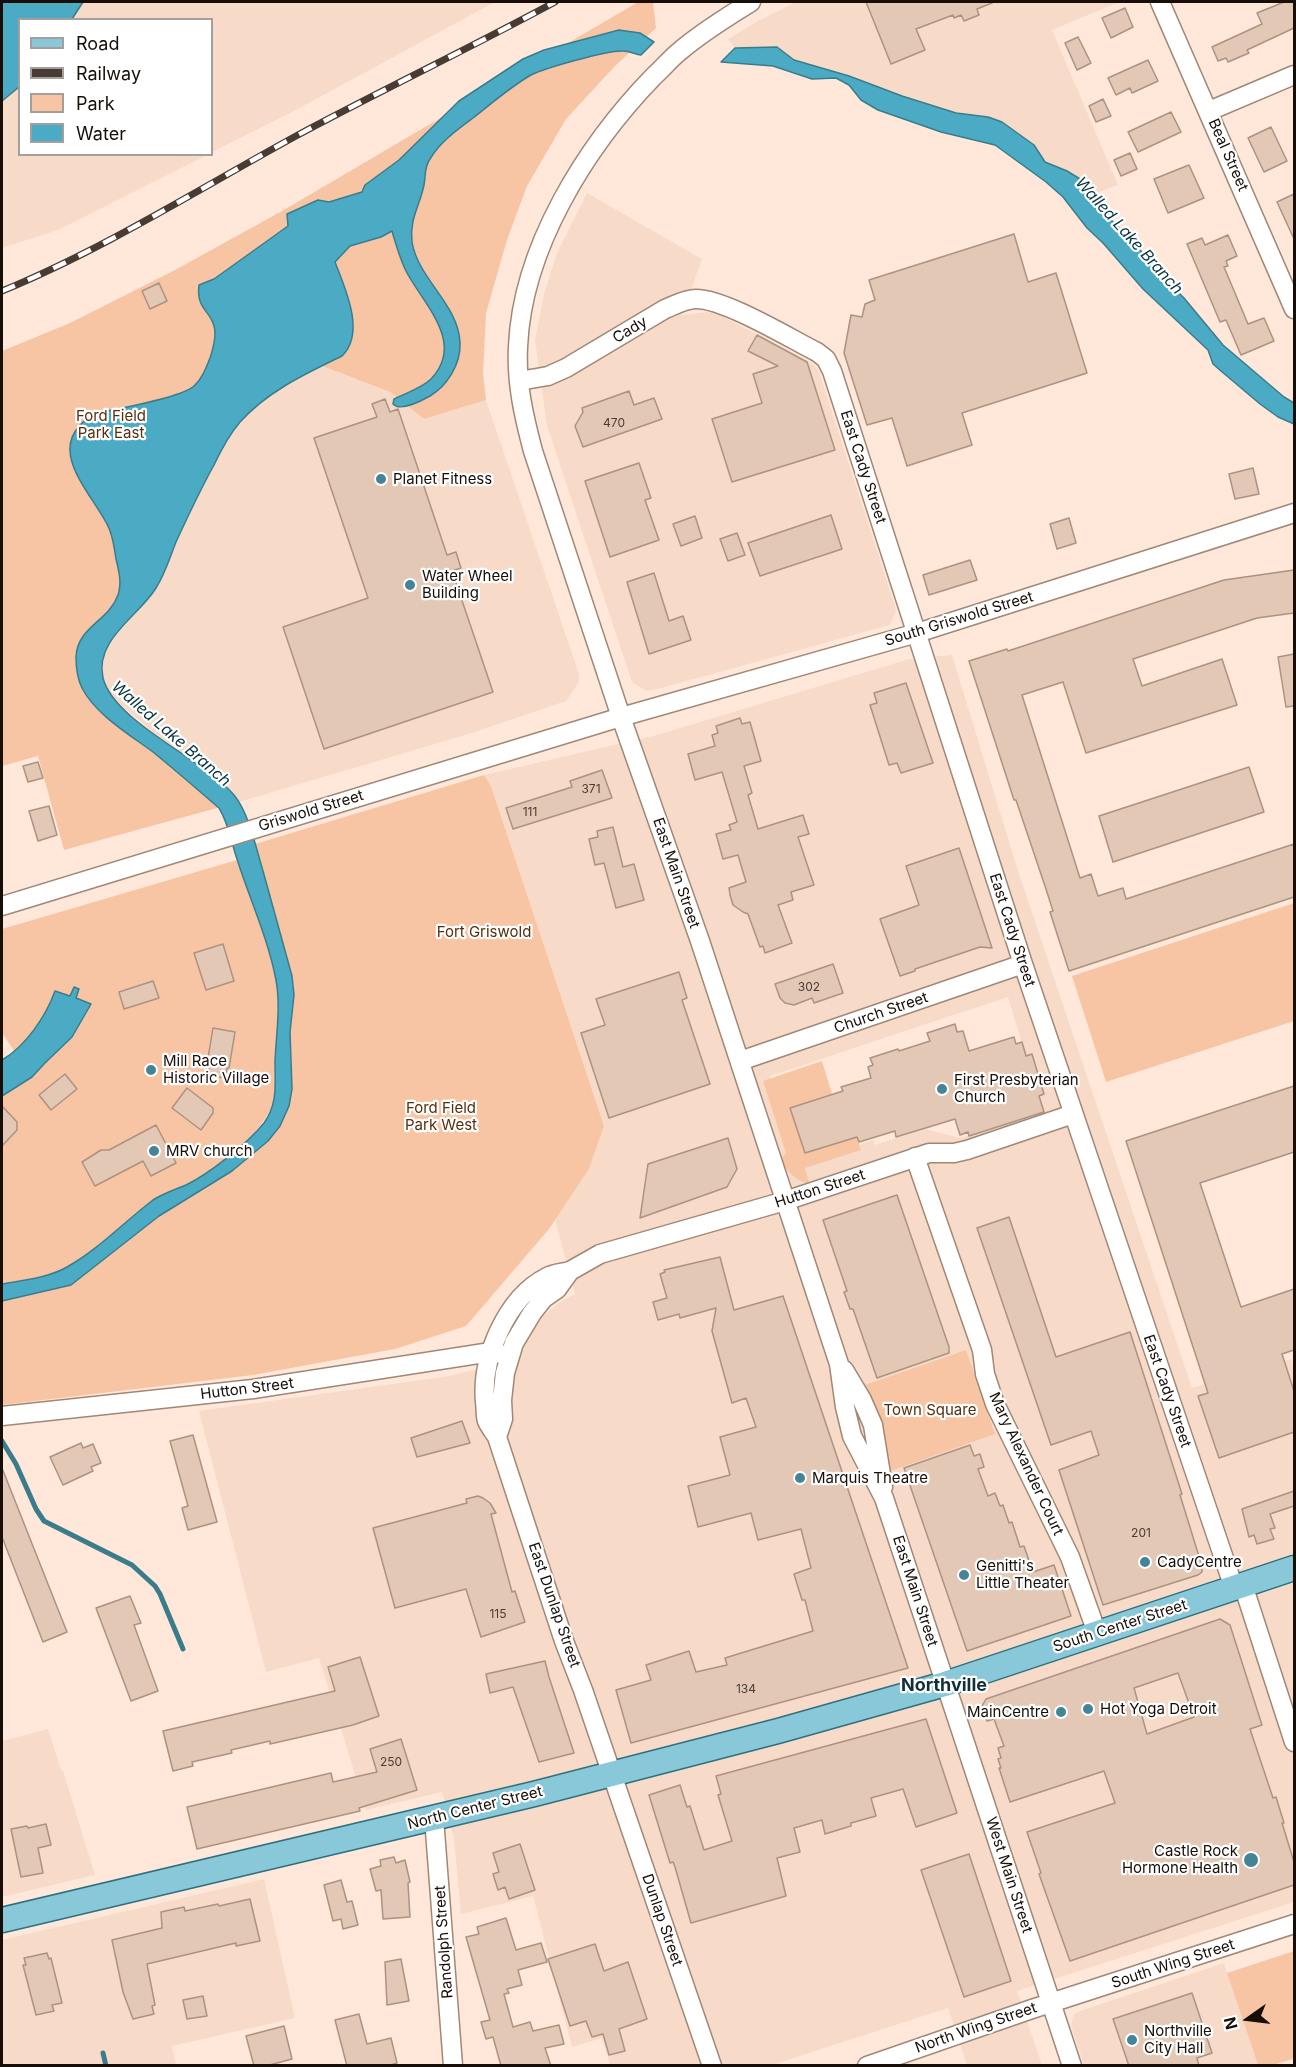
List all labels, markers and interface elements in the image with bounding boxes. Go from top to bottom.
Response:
legend [18,18,213,156]
text: Road [76,33,119,54]
text: Railway [76,63,141,84]
text: Park [76,93,115,114]
street label: Beal Street [1204,116,1252,194]
text: Water [76,123,126,144]
water label: Walled Lake Branch [1071,173,1187,299]
street label: Cady [609,313,651,347]
park label: Ford Field Park East [76,407,146,442]
street label: East Cady Street [836,408,890,526]
house number: 470 [603,416,625,430]
place label: Planet Fitness [393,470,492,488]
marker: Planet Fitness [374,472,388,486]
place label: Water Wheel Building [422,567,513,602]
marker: Water Wheel Building [403,578,417,592]
street label: South Griswold Street [883,588,1035,650]
water label: Walled Lake Branch [108,677,234,791]
house number: 371 [581,782,601,796]
street label: Griswold Street [256,786,366,836]
house number: 111 [523,805,537,819]
street label: East Main Street [649,815,703,931]
street label: East Cady Street [985,871,1039,989]
park label: Fort Griswold [437,923,531,941]
house number: 302 [798,980,820,994]
street label: Church Street [832,989,930,1037]
place label: Mill Race Historic Village [163,1052,269,1087]
marker: Mill Race Historic Village [144,1063,158,1077]
place label: First Presbyterian Church [954,1071,1079,1106]
marker: First Presbyterian Church [935,1082,949,1096]
park label: Ford Field Park West [405,1099,477,1134]
place label: MRV church [166,1142,253,1160]
marker: MRV church [147,1144,161,1158]
street label: Hutton Street [773,1166,867,1212]
street label: East Cady Street [1139,1332,1195,1450]
street label: Hutton Street [199,1374,295,1404]
street label: Mary Alexander Court [985,1390,1067,1538]
park label: Town Square [884,1401,976,1419]
place label: Marquis Theatre [812,1469,928,1487]
marker: Marquis Theatre [793,1471,807,1485]
house number: 201 [1131,1526,1151,1540]
street label: East Main Street [889,1533,941,1649]
street label: East Dunlap Street [524,1540,584,1670]
place label: CadyCentre [1157,1553,1242,1571]
marker: CadyCentre [1138,1555,1152,1569]
place label: Genitti's Little Theater [976,1557,1069,1592]
marker: Genitti's Little Theater [957,1568,971,1582]
street label: South Center Street [1051,1596,1189,1656]
house number: 115 [489,1607,507,1621]
district label: Northville [901,1675,987,1697]
house number: 134 [736,1682,756,1696]
place label: Hot Yoga Detroit [1100,1700,1217,1718]
marker: Hot Yoga Detroit [1081,1702,1095,1716]
place label: MainCentre [967,1703,1049,1721]
marker: MainCentre [1054,1705,1068,1719]
house number: 250 [380,1755,402,1769]
street label: North Center Street [406,1783,544,1833]
street label: West Main Street [982,1815,1036,1935]
place label: Castle Rock Hormone Health [1122,1842,1238,1877]
marker: Castle Rock Hormone Health [1242,1851,1260,1869]
street label: Dunlap Street [638,1872,686,1968]
street label: Randolph Street [431,1885,457,1999]
street label: South Wing Street [1109,1936,1237,1992]
north arrow [1218,1989,1278,2049]
street label: North Wing Street [913,1999,1039,2057]
text: N [1219,2015,1242,2032]
place label: Northville City Hall [1144,2022,1212,2057]
marker: Northville City Hall [1125,2033,1139,2047]

